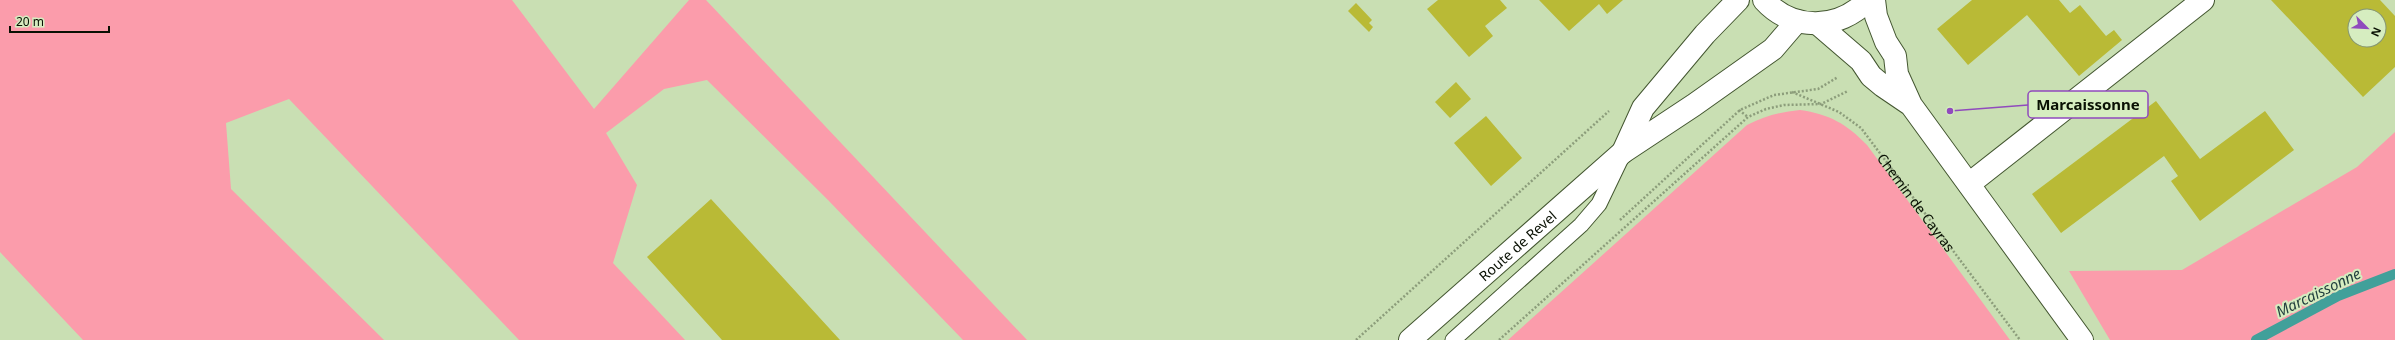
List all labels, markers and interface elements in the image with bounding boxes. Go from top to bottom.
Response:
scale bar [10,8,109,34]
north arrow [2347,8,2387,48]
text: 20 m [16,13,44,30]
text: N [2368,25,2385,39]
callout: Marcaissonne [2028,91,2148,118]
text: Marcaissonne [2036,94,2140,114]
street label: Chemin de Cayras [1873,149,1960,256]
street label: Route de Revel [1474,206,1560,285]
water label: Marcaissonne [2272,263,2364,321]

